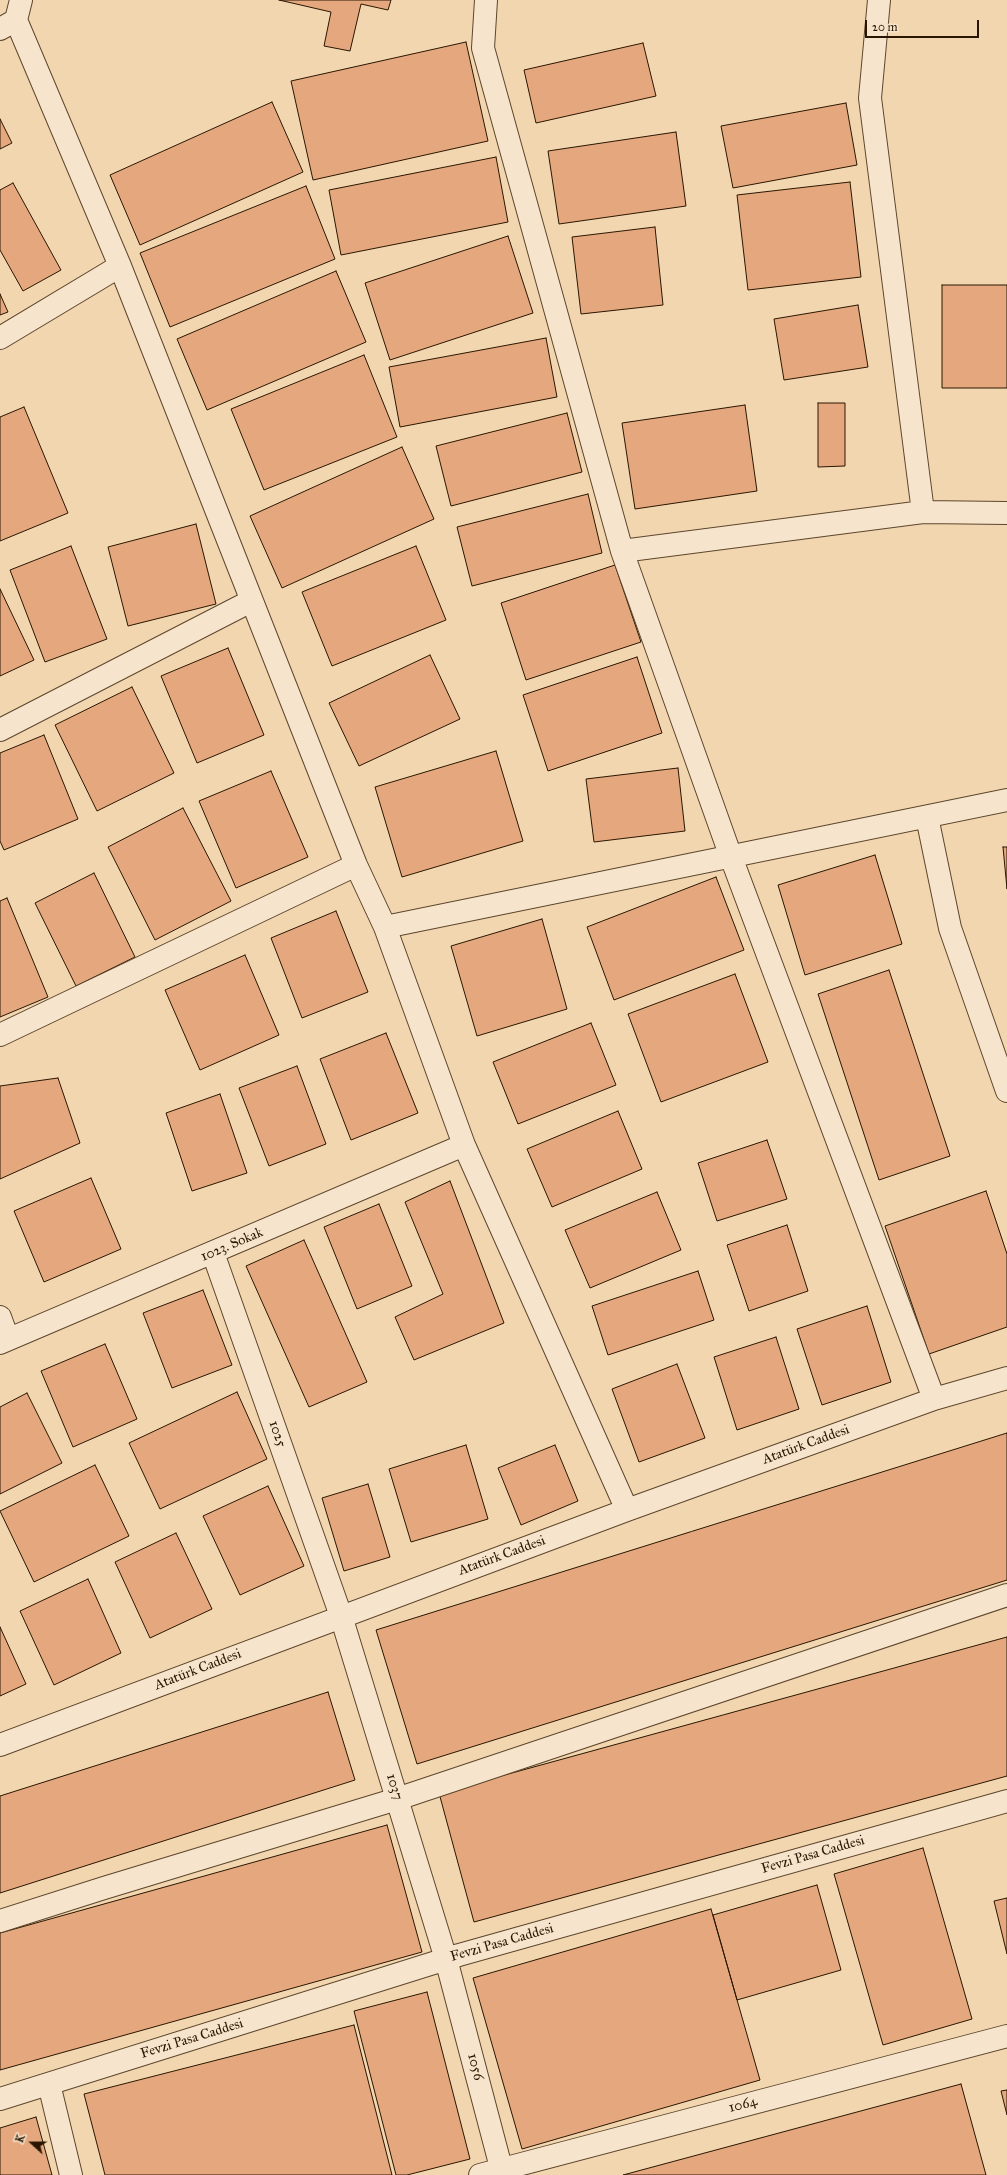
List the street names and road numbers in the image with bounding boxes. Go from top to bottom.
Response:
street label: 1023. Sokak [198,1224,266,1266]
street label: 1025 [265,1418,289,1450]
street label: Atatürk Caddesi [760,1421,852,1469]
street label: Atatürk Caddesi [456,1532,548,1580]
street label: Atatürk Caddesi [152,1646,244,1694]
street label: 1037 [382,1772,406,1802]
street label: Fevzi Pasa Caddesi [759,1832,867,1878]
street label: Fevzi Pasa Caddesi [448,1920,556,1966]
street label: Fevzi Pasa Caddesi [139,2015,245,2063]
street label: 1056 [463,2052,487,2082]
street label: 1064 [727,2093,759,2117]

